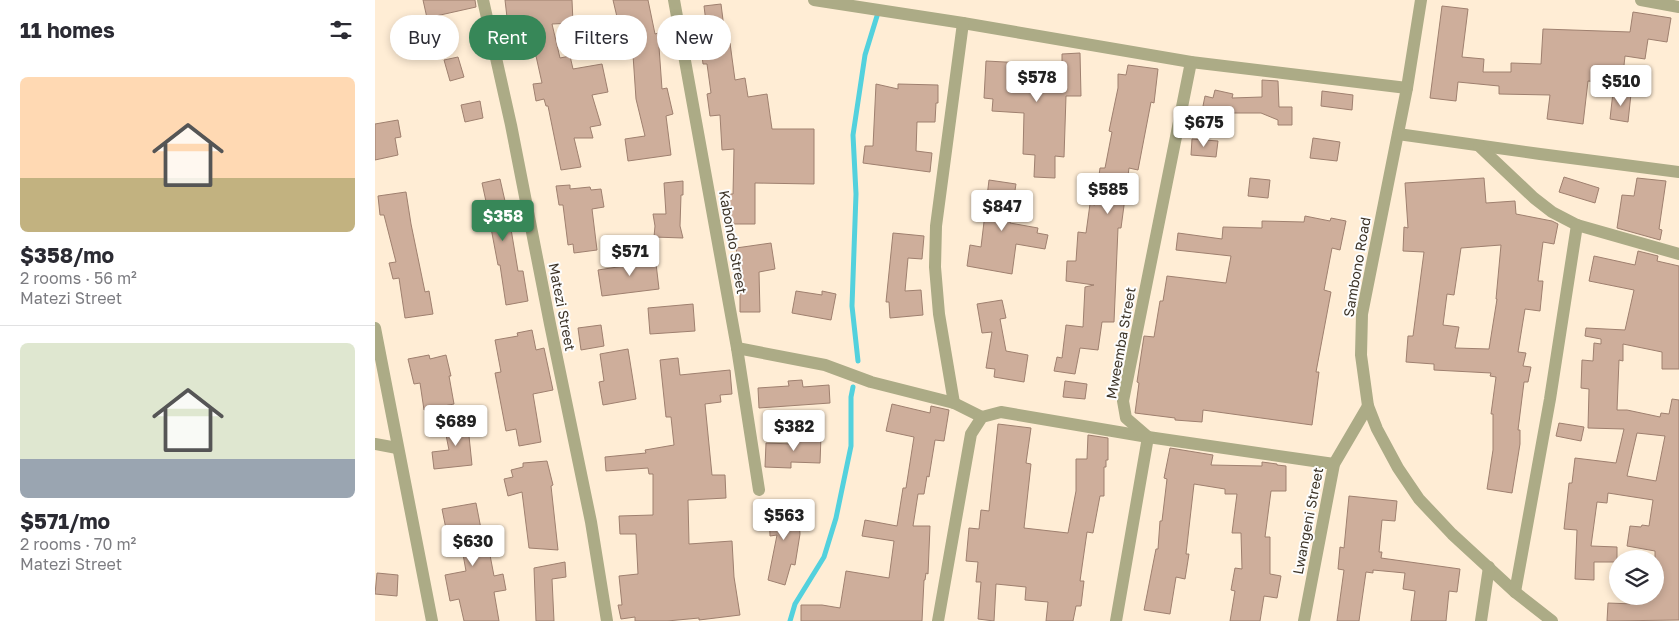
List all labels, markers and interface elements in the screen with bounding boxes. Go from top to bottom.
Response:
chip: Buy [390,15,459,60]
chip: Rent [469,15,546,60]
chip: Filters [556,15,647,60]
chip: New [657,15,731,60]
icon: filters [327,16,355,44]
text: 11 homes [20,17,115,43]
pin: $578 [1007,61,1067,103]
pin: $510 [1591,64,1651,107]
text: $578 [1017,67,1057,87]
text: $510 [1601,71,1641,91]
pin: $675 [1174,106,1234,148]
icon: home [143,110,233,200]
text: $675 [1184,112,1224,132]
pin: $585 [1078,172,1138,215]
text: $585 [1088,179,1128,199]
street label: Kabondo Street [716,189,751,295]
pin: $847 [972,190,1032,232]
text: $847 [982,196,1022,216]
pin: $358 [473,200,533,242]
text: $358 [483,206,523,226]
street label: Sambono Road [1339,216,1374,318]
pin: $571 [600,234,660,277]
text: $571 [611,241,649,261]
text: $358/mo [20,242,114,268]
street label: Matezi Street [546,261,579,352]
text: 2 rooms · 56 m² [20,268,137,288]
street label: Mweemba Street [1102,286,1139,400]
text: Matezi Street [20,288,122,308]
icon: home [143,375,233,465]
pin: $689 [426,404,486,447]
pin: $382 [764,410,824,452]
text: $689 [435,411,477,431]
text: $382 [774,416,814,436]
street label: Lwangeni Street [1289,466,1326,576]
pin: $563 [754,498,814,541]
text: $563 [764,505,804,525]
text: $571/mo [20,508,110,534]
pin: $630 [443,524,503,567]
text: $630 [452,531,494,551]
text: 2 rooms · 70 m² [20,534,136,554]
map controls [1609,550,1664,605]
button: layers [1609,550,1664,605]
text: Matezi Street [20,554,122,574]

